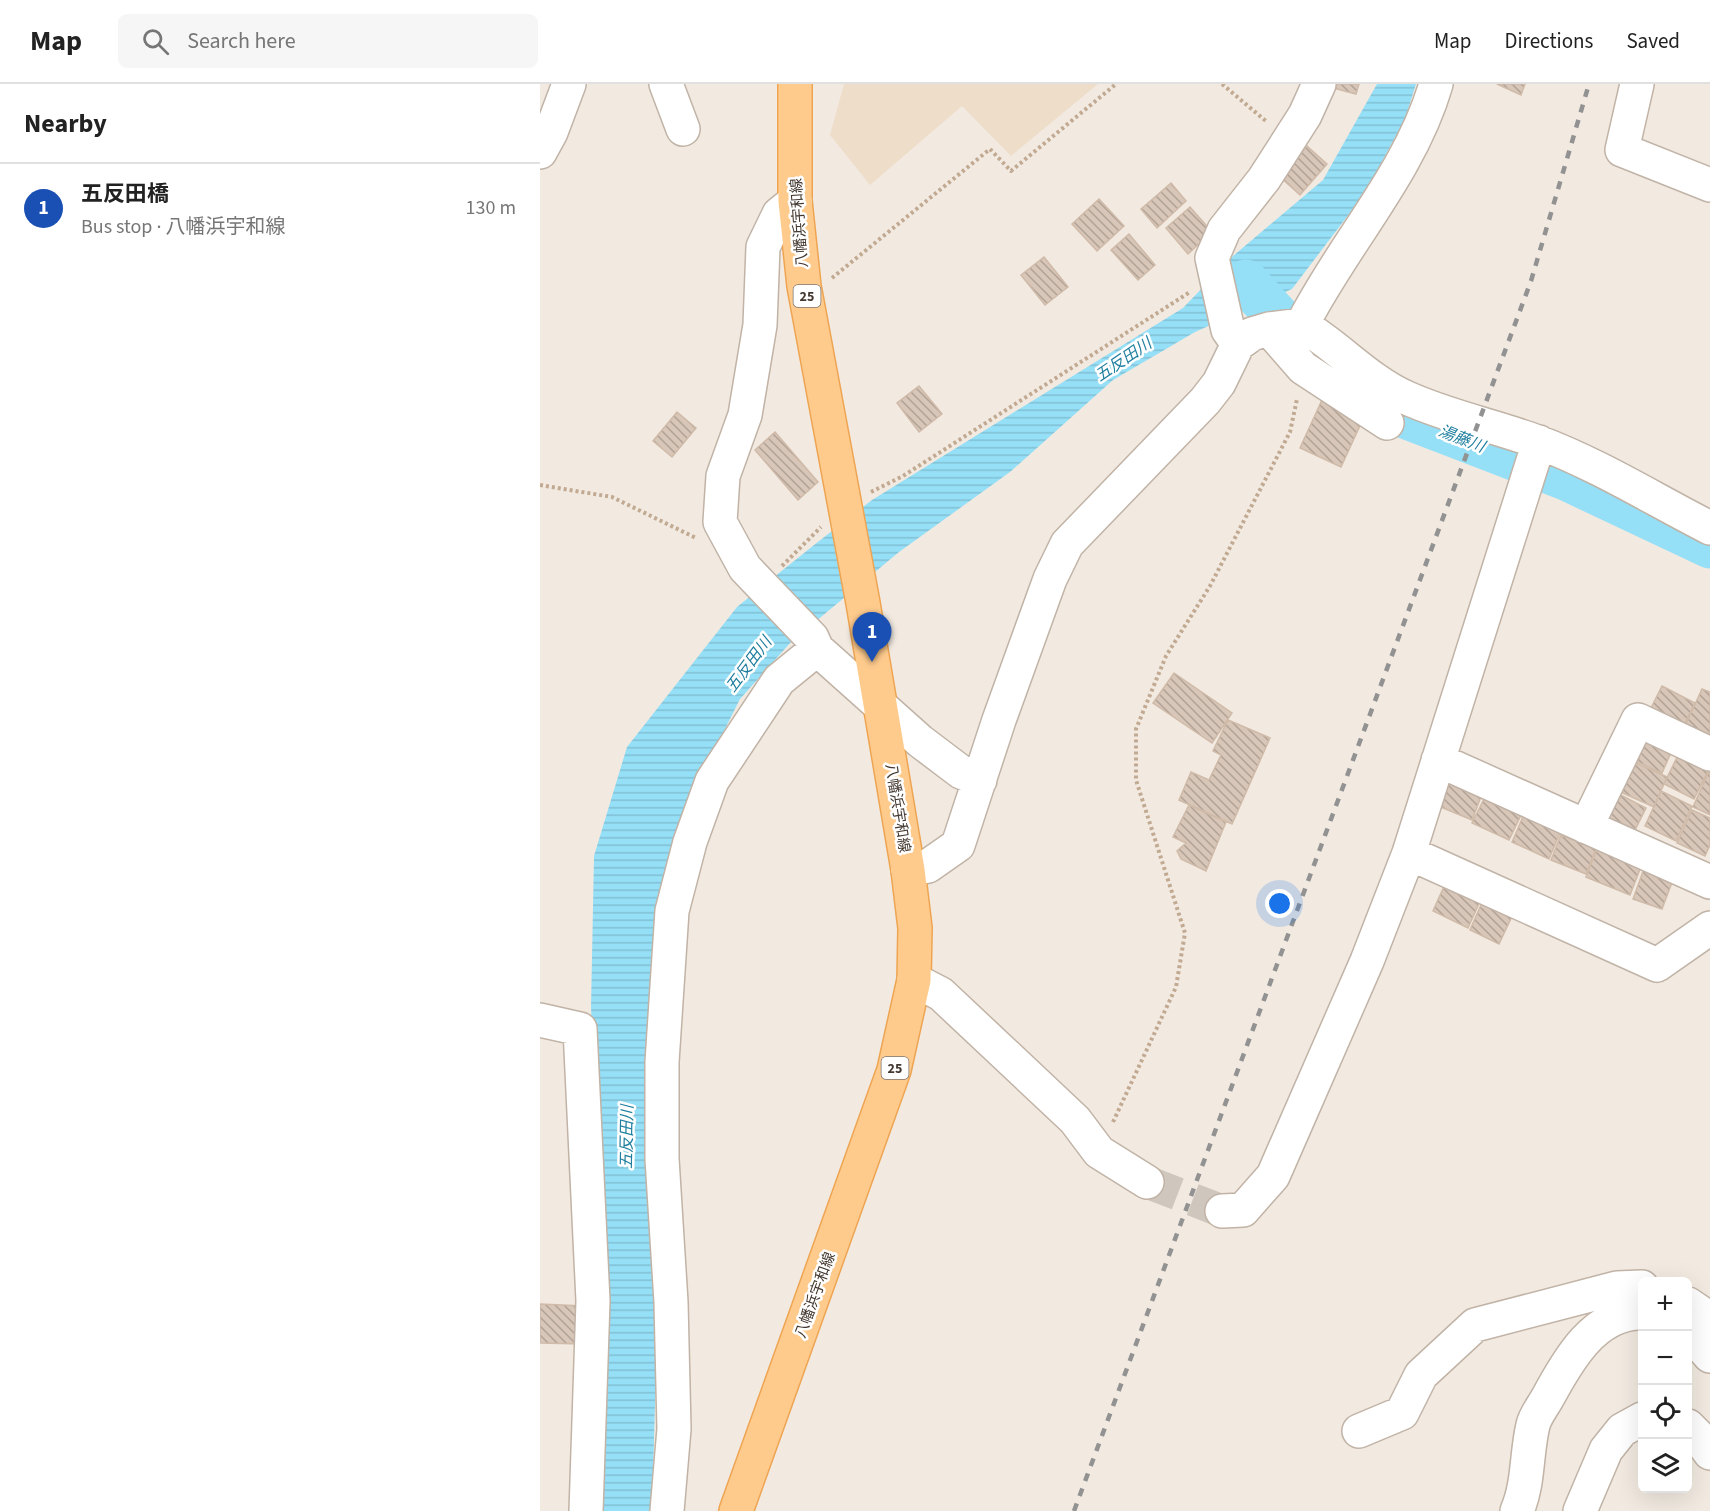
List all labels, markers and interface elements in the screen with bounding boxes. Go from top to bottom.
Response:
search box [118,14,538,68]
text: Map [30,21,82,61]
icon: search [139,25,172,58]
text: Search here [187,25,296,57]
text: Map [1434,26,1472,56]
text: Directions [1505,26,1593,56]
text: Saved [1626,26,1680,56]
text: Nearby [24,105,107,142]
street label: 八幡浜宇和線 [786,177,813,269]
text: 五反田橋 [81,178,169,210]
text: 1 [38,194,49,222]
text: 130 m [466,194,516,222]
text: Bus stop · 八幡浜宇和線 [81,213,285,241]
road number: 25 [794,285,820,307]
water label: 五反田川 [1091,332,1158,387]
water label: 湯藤川 [1435,420,1490,459]
pin: 1 [852,612,892,662]
water label: 五反田川 [721,631,778,697]
street label: 八幡浜宇和線 [880,762,915,854]
your location [1265,889,1294,918]
road number: 25 [882,1057,908,1079]
water label: 五反田川 [615,1103,639,1169]
street label: 八幡浜宇和線 [790,1249,841,1341]
map controls [1638,1277,1692,1493]
button: + [1638,1277,1692,1331]
button: − [1638,1331,1692,1385]
button: locate [1638,1385,1692,1439]
button: layers [1638,1439,1692,1493]

